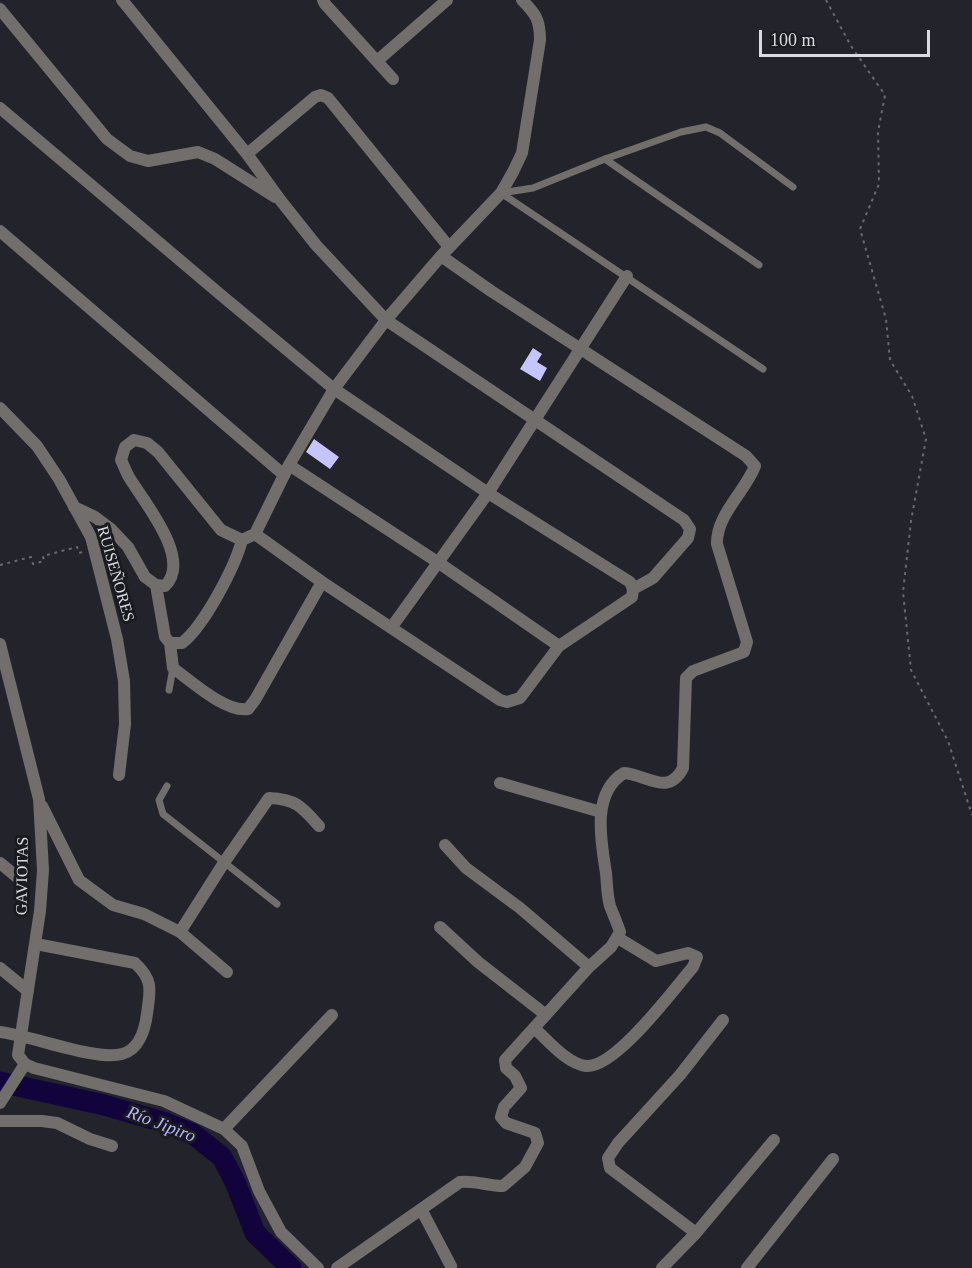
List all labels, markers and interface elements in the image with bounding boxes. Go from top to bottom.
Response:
scale bar [762,18,933,56]
text: 100 m [770,30,816,50]
street label: RUISEÑORES [92,524,138,624]
street label: GAVIOTAS [13,837,33,915]
water label: Río Jipiro [124,1102,198,1148]

